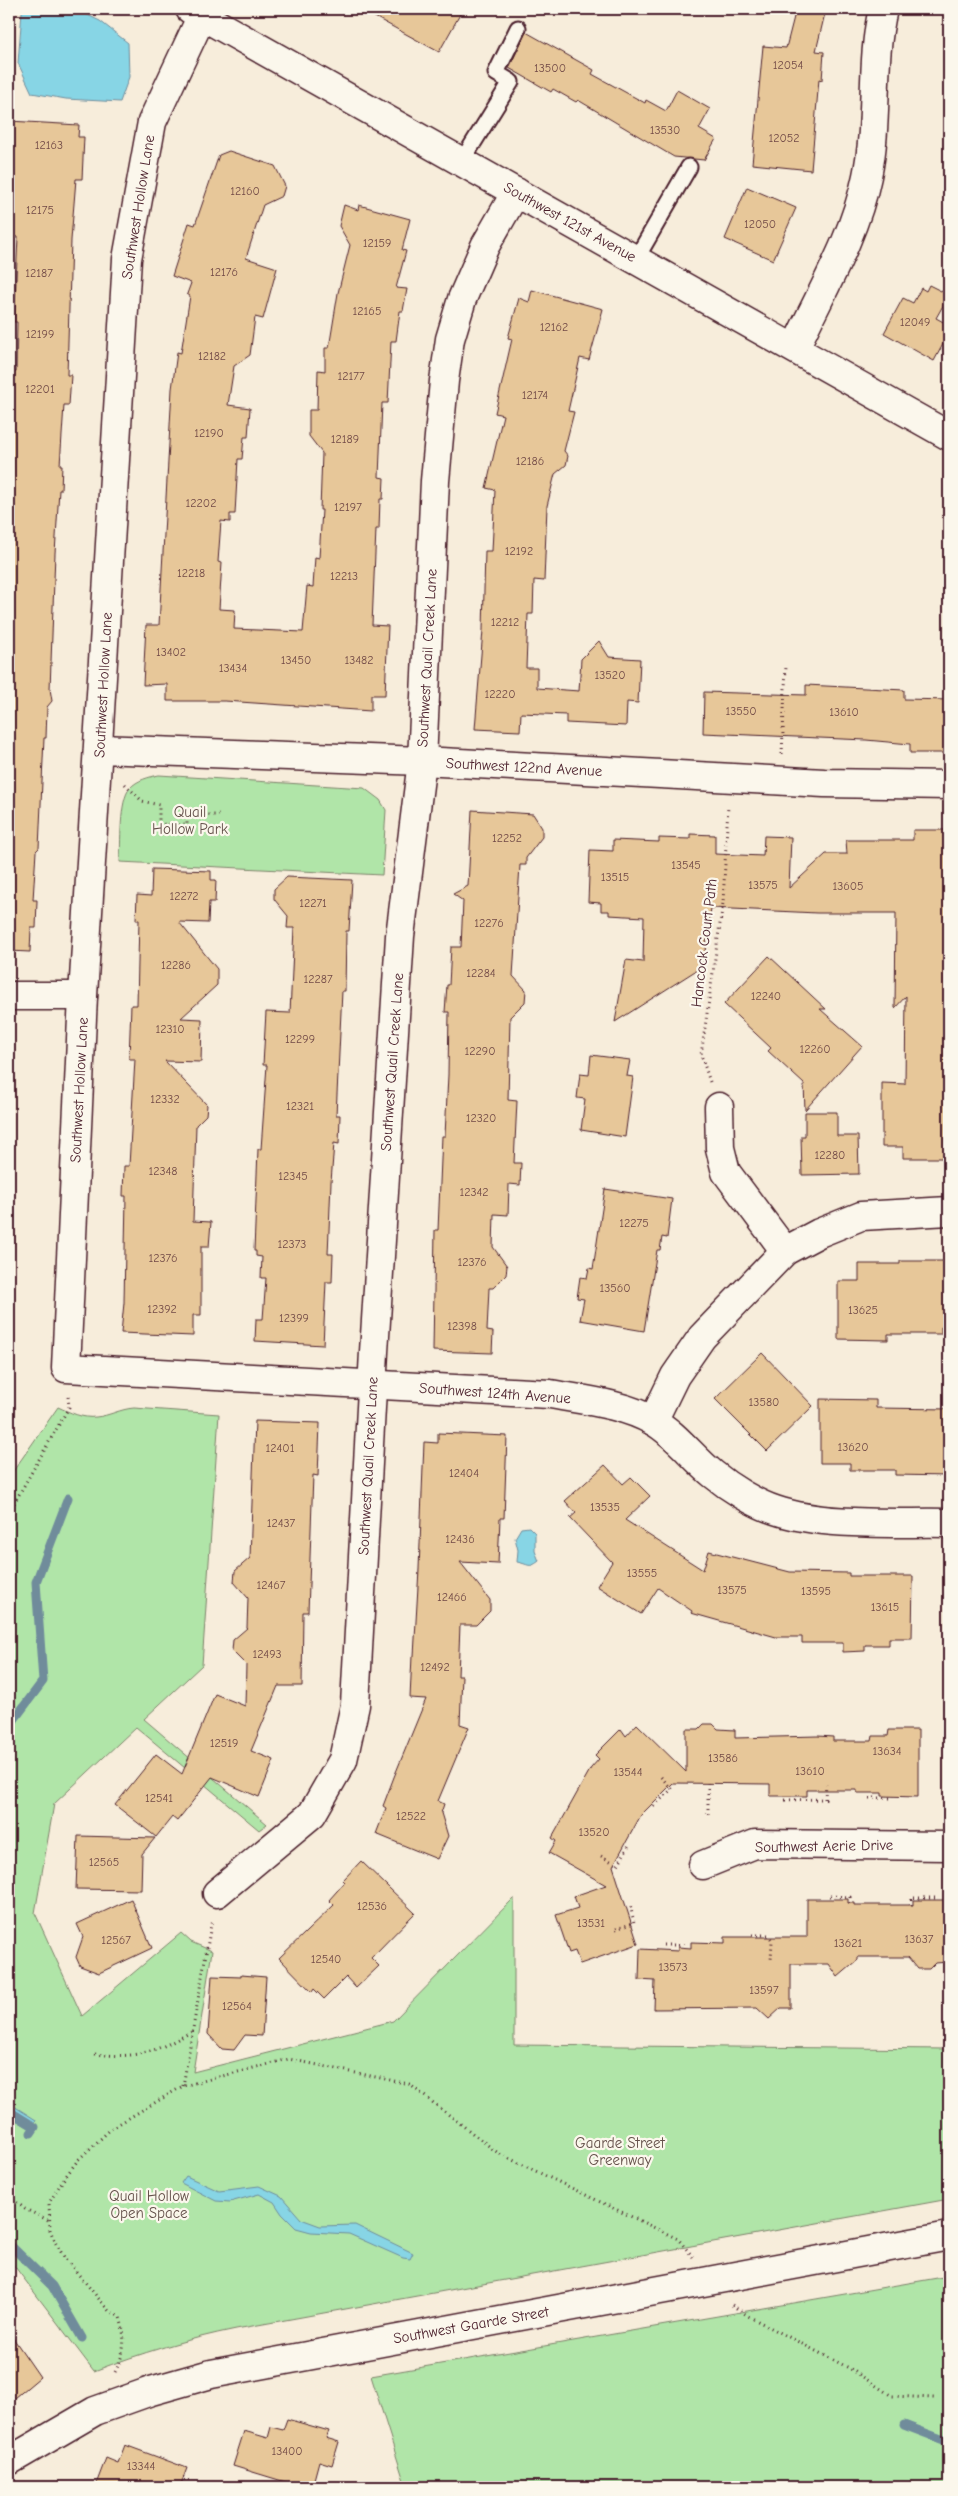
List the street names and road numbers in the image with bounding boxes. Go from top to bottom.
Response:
street label: Southwest Hollow Lane [118,133,158,280]
street label: Southwest 121st Avenue [501,178,640,266]
street label: Southwest Quail Creek Lane [413,568,441,748]
street label: Southwest Hollow Lane [90,611,116,758]
street label: Southwest 122nd Avenue [445,754,603,780]
street label: Hancock Court Path [687,878,721,1008]
street label: Southwest Quail Creek Lane [377,972,407,1152]
street label: Southwest Hollow Lane [66,1016,92,1163]
street label: Southwest Quail Creek Lane [354,1376,382,1556]
street label: Southwest 124th Avenue [419,1379,572,1407]
street label: Southwest Aerie Drive [755,1836,894,1856]
street label: Southwest Gaarde Street [392,2302,551,2348]

